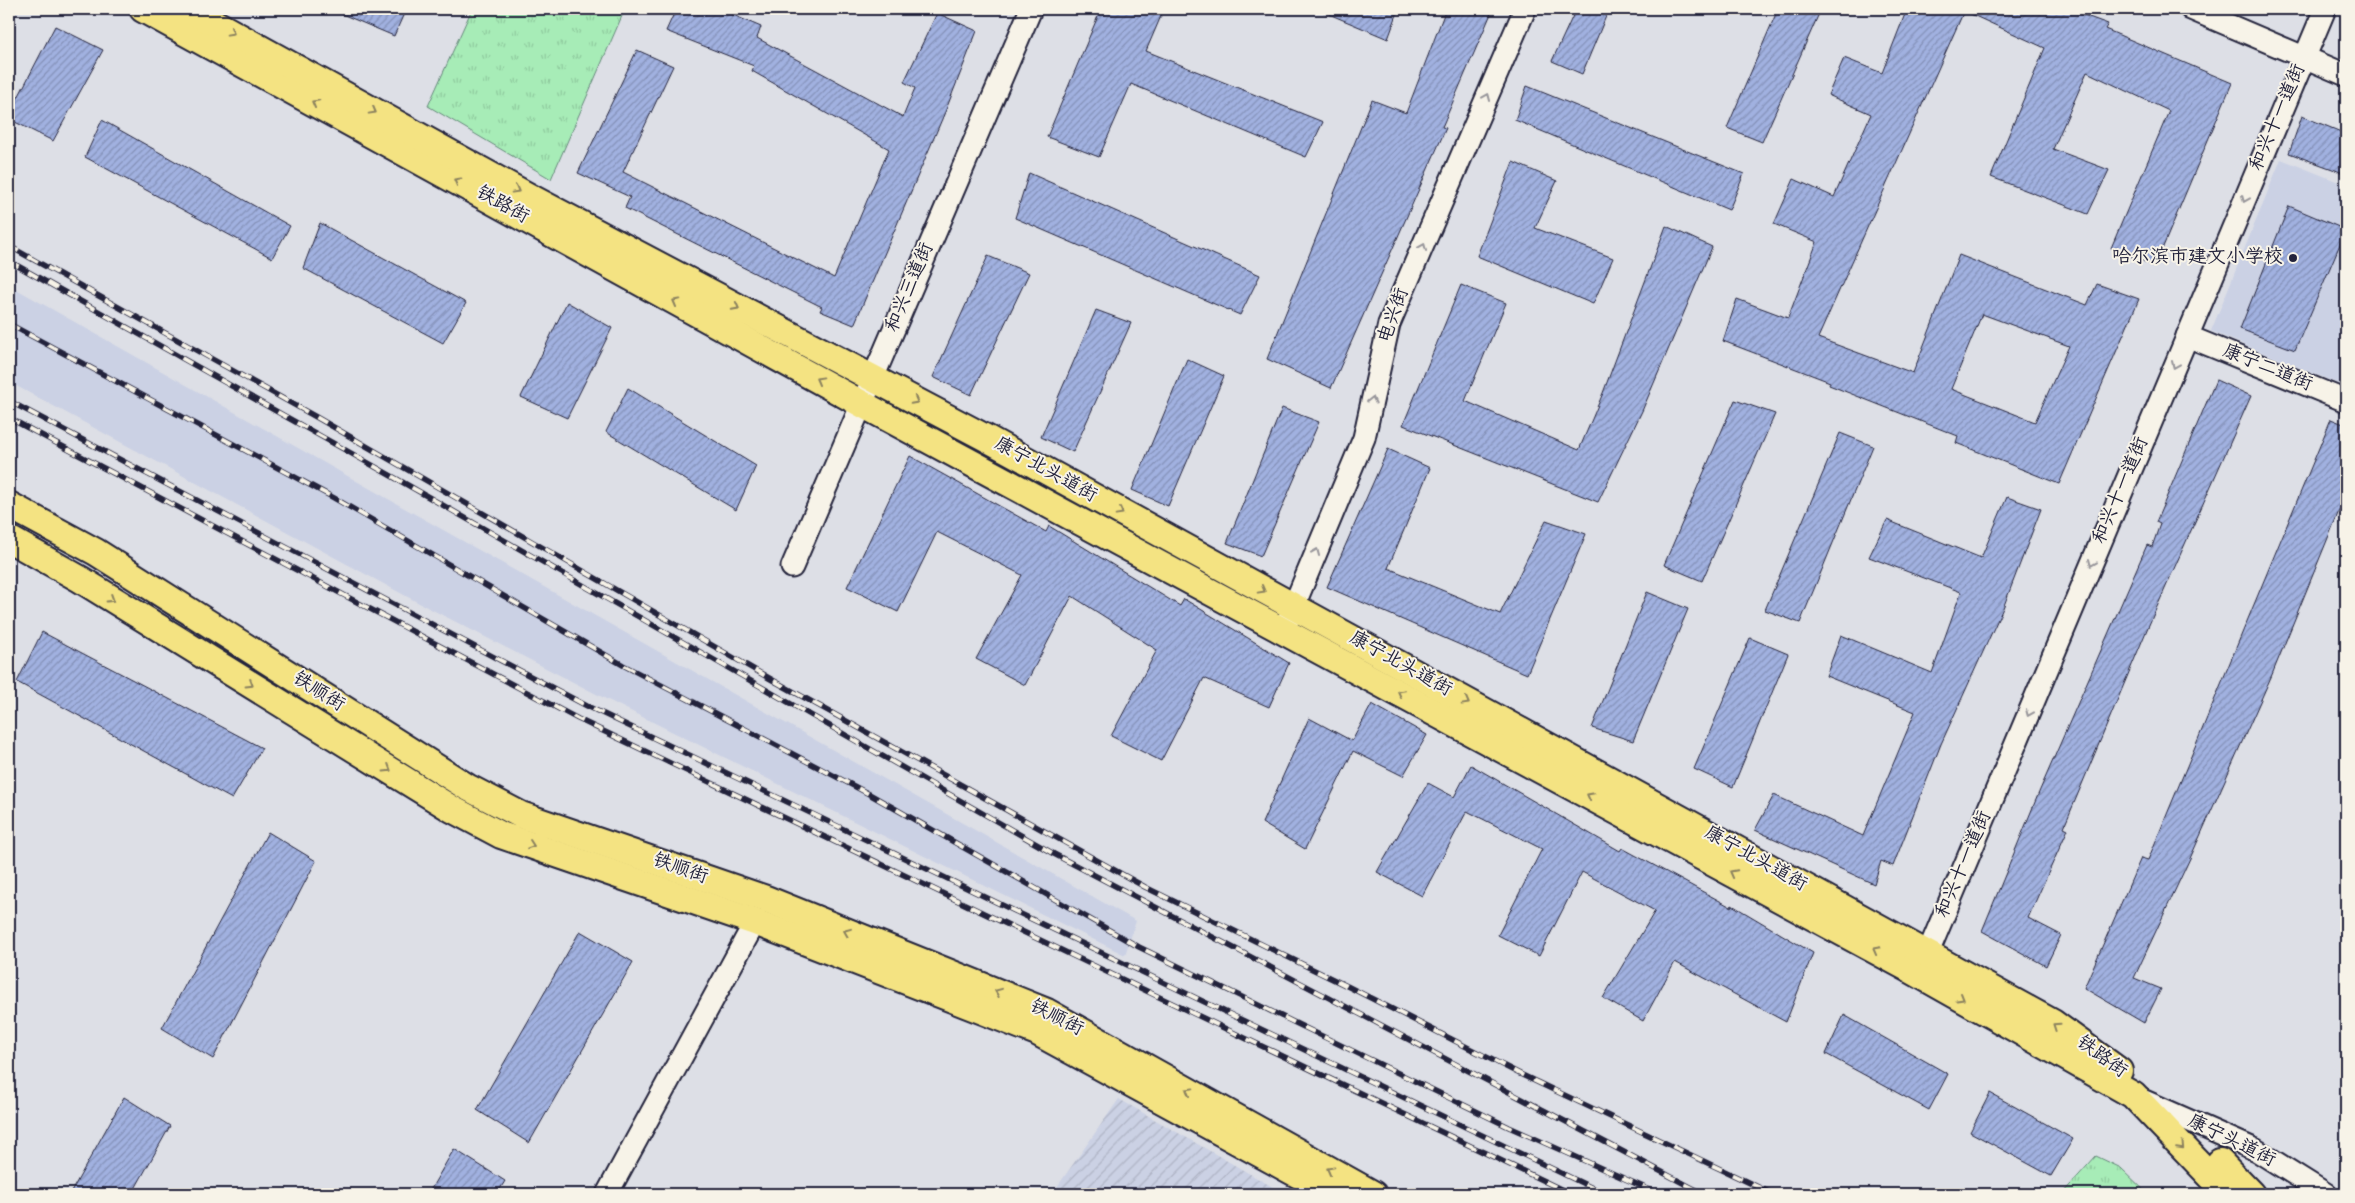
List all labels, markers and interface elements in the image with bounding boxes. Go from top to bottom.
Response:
one-way arrow [226,26,235,36]
street label: 和兴十一道街 [2245,61,2312,175]
one-way arrow [1480,93,1491,102]
one-way arrow [311,99,320,109]
one-way arrow [368,105,377,115]
one-way arrow [454,178,463,188]
street label: 铁路街 [471,181,533,230]
one-way arrow [510,184,519,194]
one-way arrow [2240,194,2251,203]
street label: 和兴三道街 [881,239,940,336]
one-way arrow [1416,243,1427,252]
place label: 哈尔滨市建文小学校 [2112,246,2283,270]
marker: 哈尔滨市建文小学校 [2287,252,2299,264]
street label: 电兴街 [1374,285,1415,347]
one-way arrow [673,298,682,308]
one-way arrow [731,301,740,311]
street label: 康宁二道街 [2219,340,2316,397]
one-way arrow [2171,360,2181,369]
one-way arrow [815,376,824,386]
one-way arrow [910,395,919,405]
one-way arrow [1366,396,1377,405]
street label: 康宁北头道街 [990,432,1101,509]
street label: 和兴十一道街 [2088,434,2155,548]
one-way arrow [1115,505,1124,515]
one-way arrow [1310,548,1320,557]
one-way arrow [2087,558,2098,567]
one-way arrow [1257,584,1266,594]
one-way arrow [106,593,115,602]
street label: 康宁北头道街 [1345,626,1456,703]
street label: 铁顺街 [288,668,348,718]
one-way arrow [244,678,253,688]
one-way arrow [1398,689,1407,699]
one-way arrow [1461,695,1470,705]
one-way arrow [2024,708,2035,717]
one-way arrow [383,763,392,773]
one-way arrow [1587,792,1596,802]
street label: 和兴十一道街 [1931,808,1998,922]
street label: 康宁北头道街 [1700,821,1811,898]
one-way arrow [527,839,535,849]
street label: 铁顺街 [649,850,711,890]
one-way arrow [1730,869,1739,879]
one-way arrow [843,928,852,938]
one-way arrow [1873,947,1882,957]
one-way arrow [994,988,1003,999]
one-way arrow [1956,992,1965,1002]
street label: 铁顺街 [1025,996,1087,1042]
one-way arrow [2052,1023,2062,1032]
street label: 铁路街 [2071,1031,2131,1084]
one-way arrow [1185,1087,1194,1097]
street label: 康宁头道街 [2183,1110,2279,1173]
one-way arrow [2176,1141,2185,1150]
one-way arrow [1327,1167,1336,1177]

